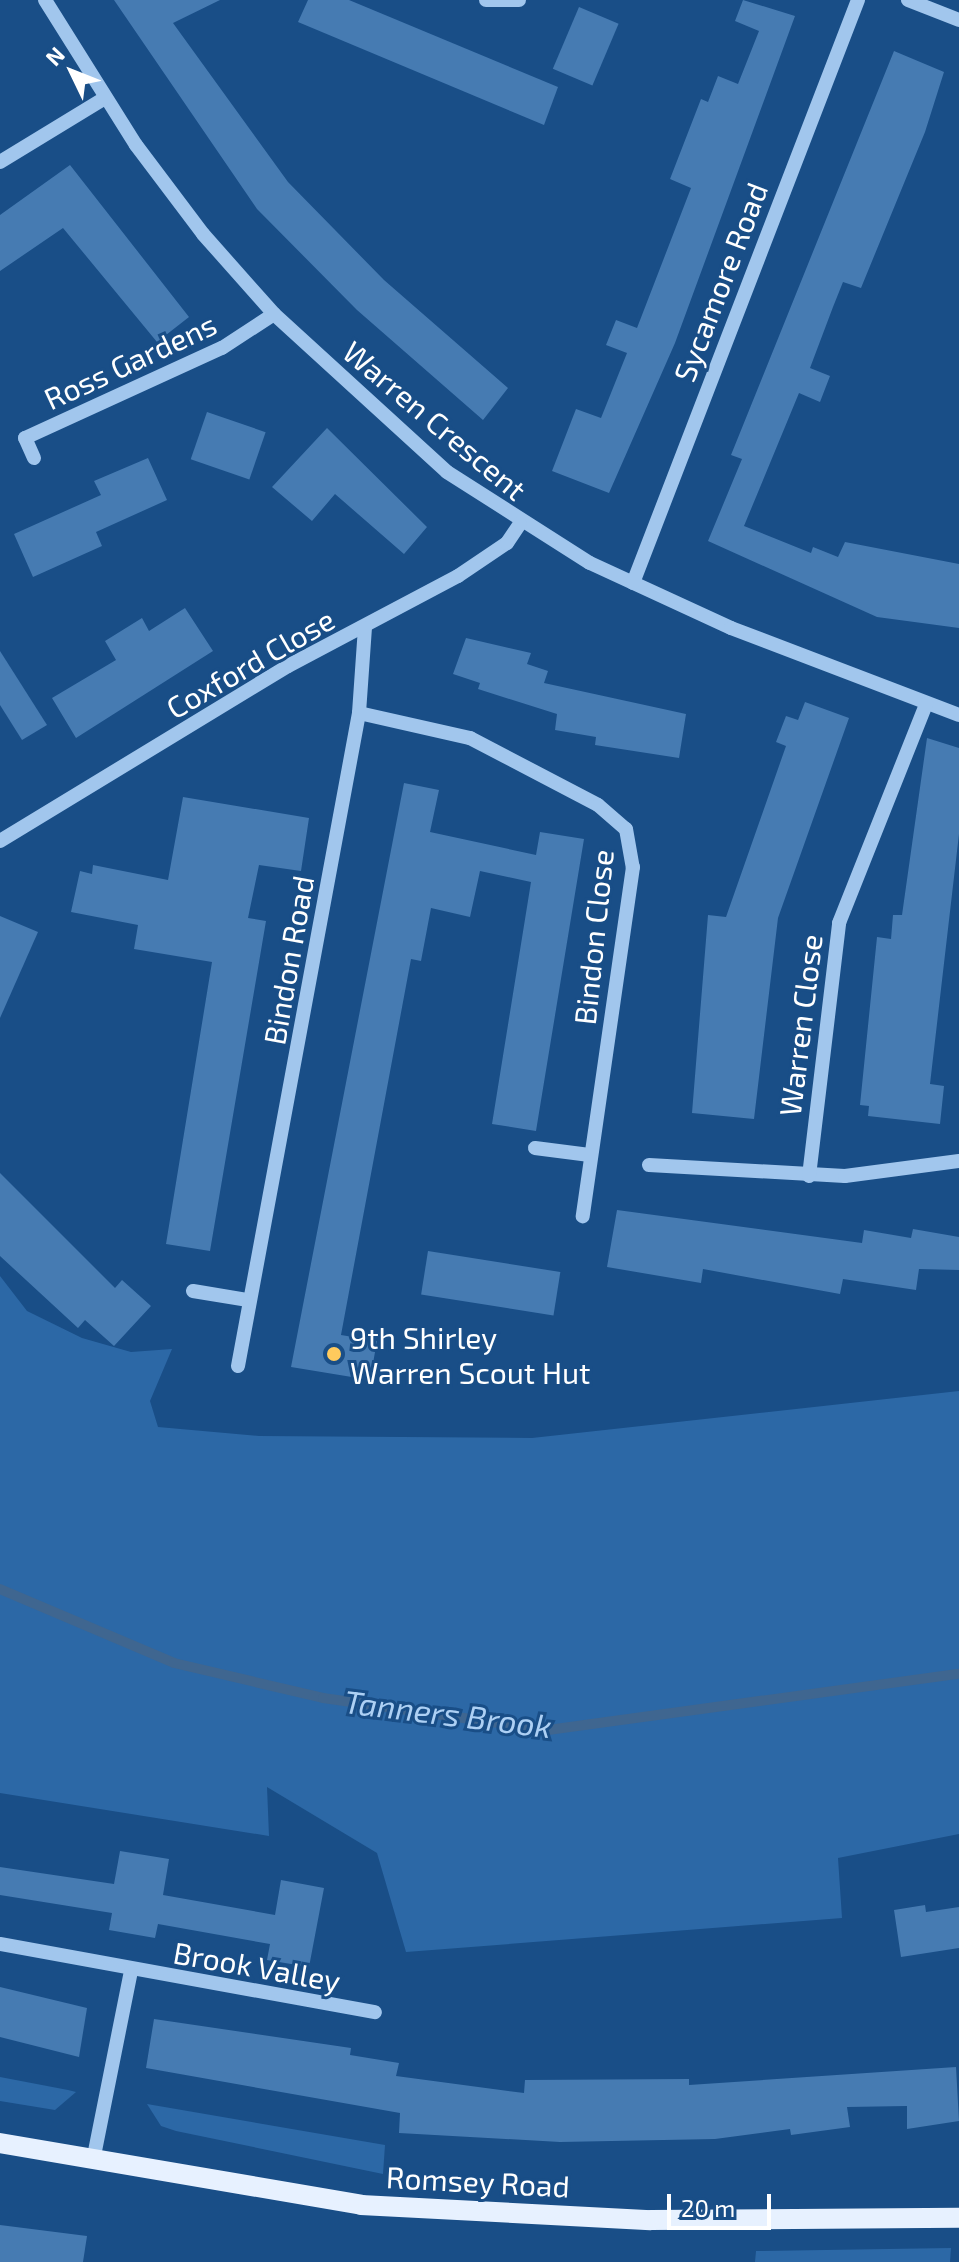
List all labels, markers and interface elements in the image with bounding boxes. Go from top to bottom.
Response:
north arrow [32,32,112,112]
text: N [40,41,69,70]
street label: Sycamore Road [666,177,774,387]
street label: Ross Gardens [38,305,222,417]
street label: Warren Crescent [336,333,534,507]
street label: Coxford Close [160,600,340,726]
street label: Bindon Close [566,847,620,1027]
street label: Bindon Road [255,873,321,1047]
street label: Warren Close [771,932,829,1118]
place label: 9th Shirley Warren Scout Hut [350,1319,591,1390]
marker: 9th Shirley Warren Scout Hut [325,1345,343,1363]
water label: Tanners Brook [342,1681,554,1745]
street label: Brook Valley [170,1934,344,1998]
street label: Romsey Road [385,2158,571,2204]
scale bar [671,2178,775,2228]
text: 20 m [681,2193,735,2222]

